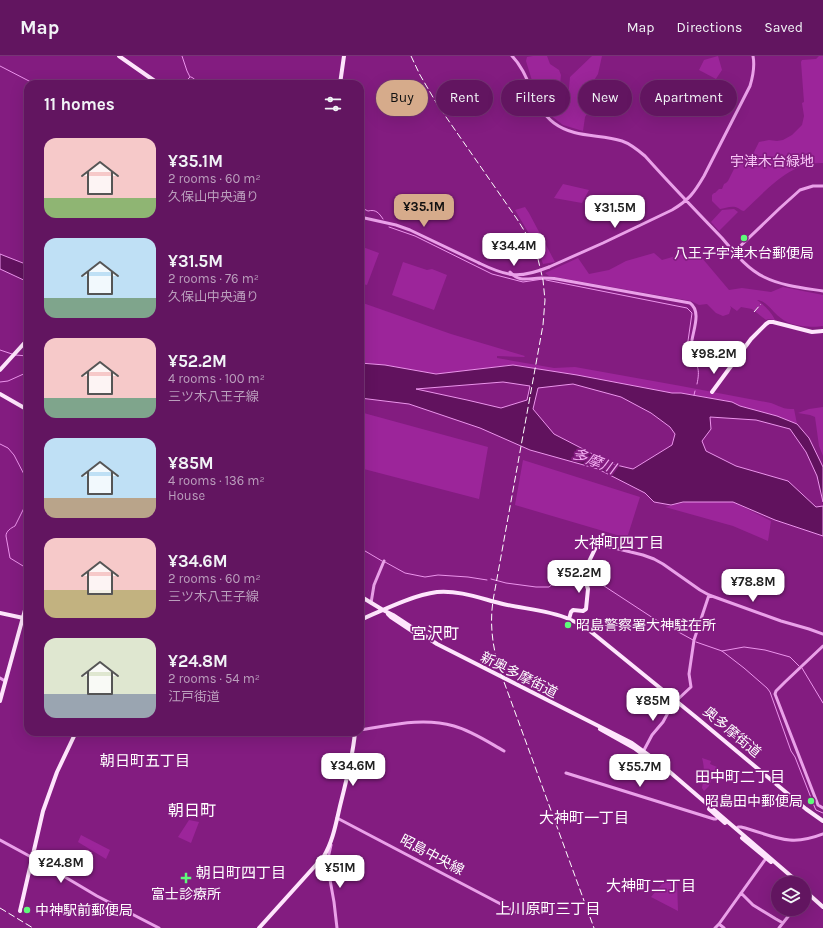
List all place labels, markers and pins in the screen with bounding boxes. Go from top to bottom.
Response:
pin: ¥35.1M [391,194,457,228]
pin: ¥31.5M [582,195,648,229]
pin: ¥34.4M [481,233,547,267]
marker: 八王子宇津木台郵便局 [739,233,749,243]
place label: 八王子宇津木台郵便局 [674,245,814,262]
pin: ¥98.2M [681,341,747,375]
pin: ¥52.2M [546,560,612,594]
pin: ¥78.8M [720,569,786,603]
place label: 昭島警察署大神駐在所 [576,617,716,634]
marker: 昭島警察署大神駐在所 [563,620,573,630]
pin: ¥85M [629,688,677,722]
pin: ¥34.6M [320,753,386,787]
pin: ¥55.7M [607,754,673,788]
place label: 昭島田中郵便局 [705,793,803,810]
marker: 昭島田中郵便局 [806,796,816,806]
pin: ¥24.8M [28,850,94,884]
pin: ¥51M [316,855,364,889]
marker: 富士診療所 [180,872,192,884]
place label: 富士診療所 [151,886,221,903]
place label: 中神駅前郵便局 [35,902,133,919]
marker: 中神駅前郵便局 [22,905,32,915]

